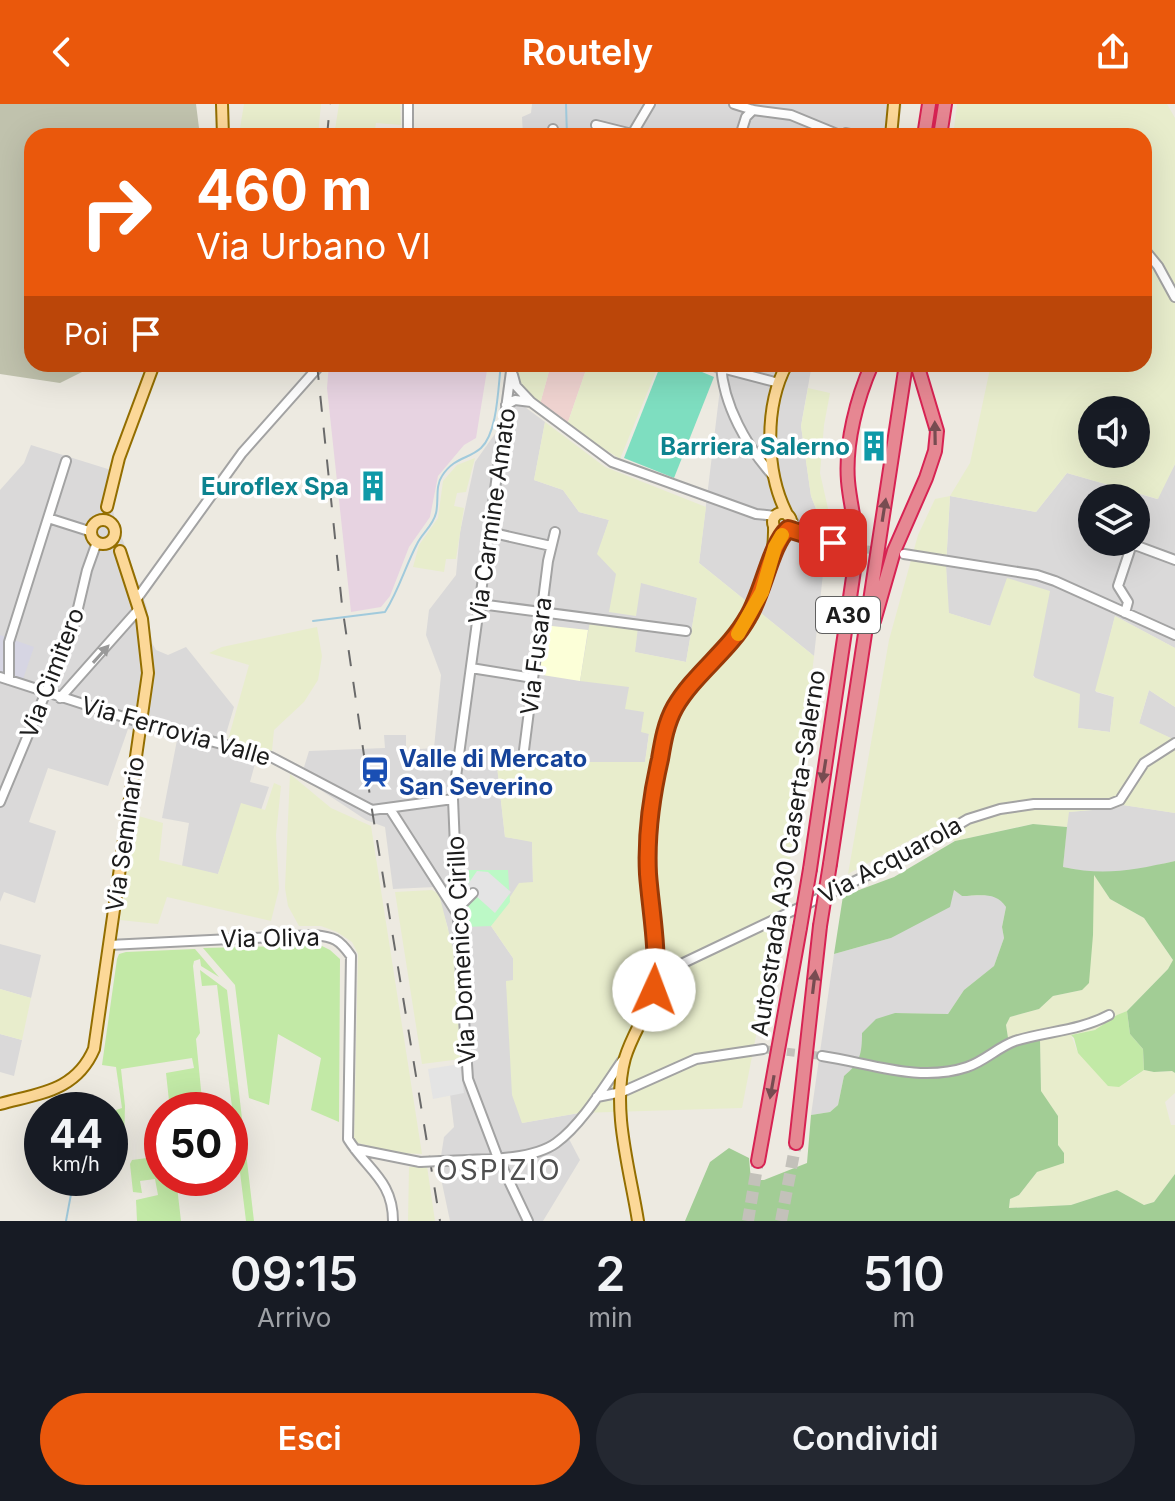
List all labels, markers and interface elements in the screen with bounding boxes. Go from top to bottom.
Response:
icon: back [40,30,84,74]
text: Routely [522,30,653,74]
icon: share [1091,30,1135,74]
text: 460 m [196,156,372,224]
icon: right [64,160,168,264]
text: Via Urbano VI [196,224,431,268]
icon: arrive [124,312,168,356]
text: Poi [64,316,108,352]
map controls [1078,396,1150,556]
button: sound [1078,396,1150,468]
street label: Via Carmine Amato [462,406,522,626]
one-way arrow [929,420,941,446]
building icon: Barriera Salerno [857,429,891,463]
place label: Barriera Salerno [660,432,850,461]
building icon: Euroflex Spa [356,469,390,503]
place label: Euroflex Spa [201,472,349,501]
button: layers [1078,484,1150,556]
one-way arrow [878,497,891,522]
pin [799,509,867,577]
icon: arrive [811,521,855,565]
street label: Via Fusara [514,595,558,717]
road number: A30 [816,597,880,633]
street label: Via Cimitero [14,604,90,742]
one-way arrow [91,645,109,664]
street label: Autostrada A30 Caserta-Salerno [745,668,831,1038]
street label: Via Ferrovia Valle [78,690,274,772]
place label: Valle di Mercato San Severino [399,744,587,801]
street label: Via Seminario [100,755,150,913]
station icon: Valle di Mercato San Severino [358,755,392,789]
one-way arrow [817,759,830,784]
street label: Via Acquarola [814,810,966,910]
street label: Via Domenico Cirillo [441,835,481,1065]
street label: Via Oliva [220,923,320,953]
position arrow [612,948,696,1032]
one-way arrow [808,969,821,994]
one-way arrow [765,1075,777,1100]
speed limit sign: 50 [144,1092,248,1196]
text: 44 [49,1109,103,1158]
text: km/h [52,1152,100,1176]
district label: OSPIZIO [436,1153,562,1187]
text: 09:15 [230,1244,358,1303]
text: 2 [596,1244,625,1303]
text: 510 [863,1244,945,1303]
text: Arrivo [257,1302,331,1333]
text: min [588,1302,633,1333]
text: m [892,1302,915,1333]
button: Esci [40,1393,580,1485]
button: Condividi [596,1393,1135,1485]

